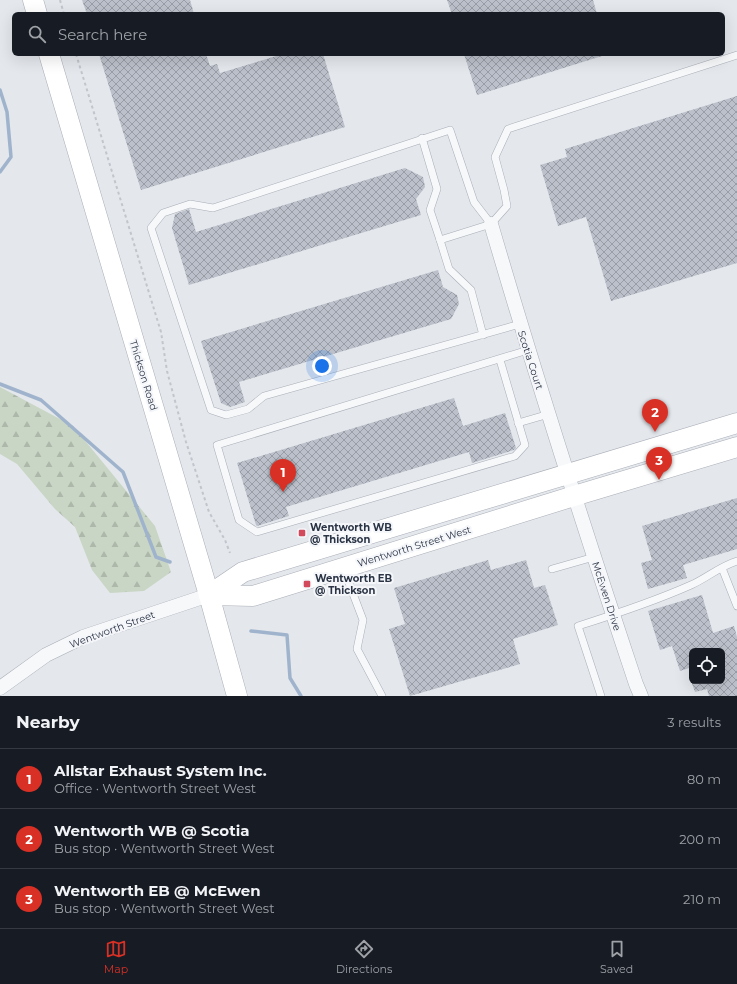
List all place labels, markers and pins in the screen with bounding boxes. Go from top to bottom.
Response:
pin: 2 [642,399,668,432]
pin: 3 [646,447,672,480]
pin: 1 [270,459,296,492]
place label: Wentworth WB @ Thickson [310,521,392,546]
marker: Wentworth WB @ Thickson [297,528,307,538]
place label: Wentworth EB @ Thickson [315,572,393,597]
marker: Wentworth EB @ Thickson [302,579,312,589]

